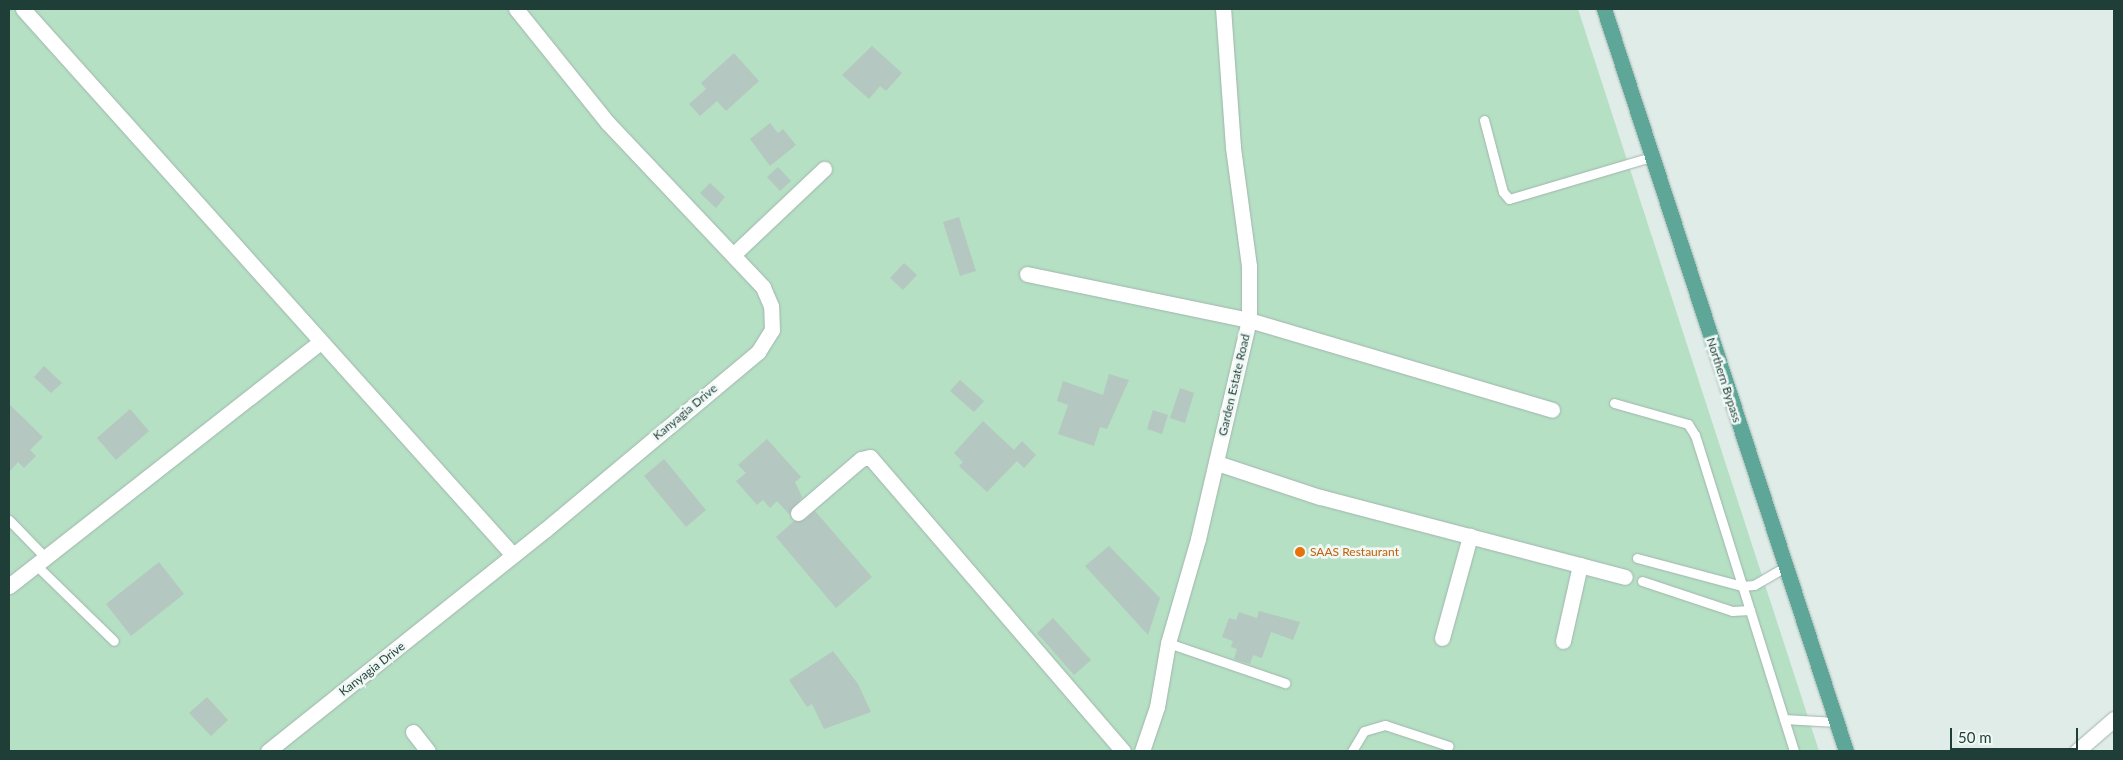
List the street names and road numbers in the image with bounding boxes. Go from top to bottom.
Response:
street label: Garden Estate Road [1215,333,1253,437]
street label: Northern Bypass [1703,336,1745,424]
street label: Kanyagia Drive [650,381,720,443]
street label: Kanyagia Drive [336,639,408,699]

